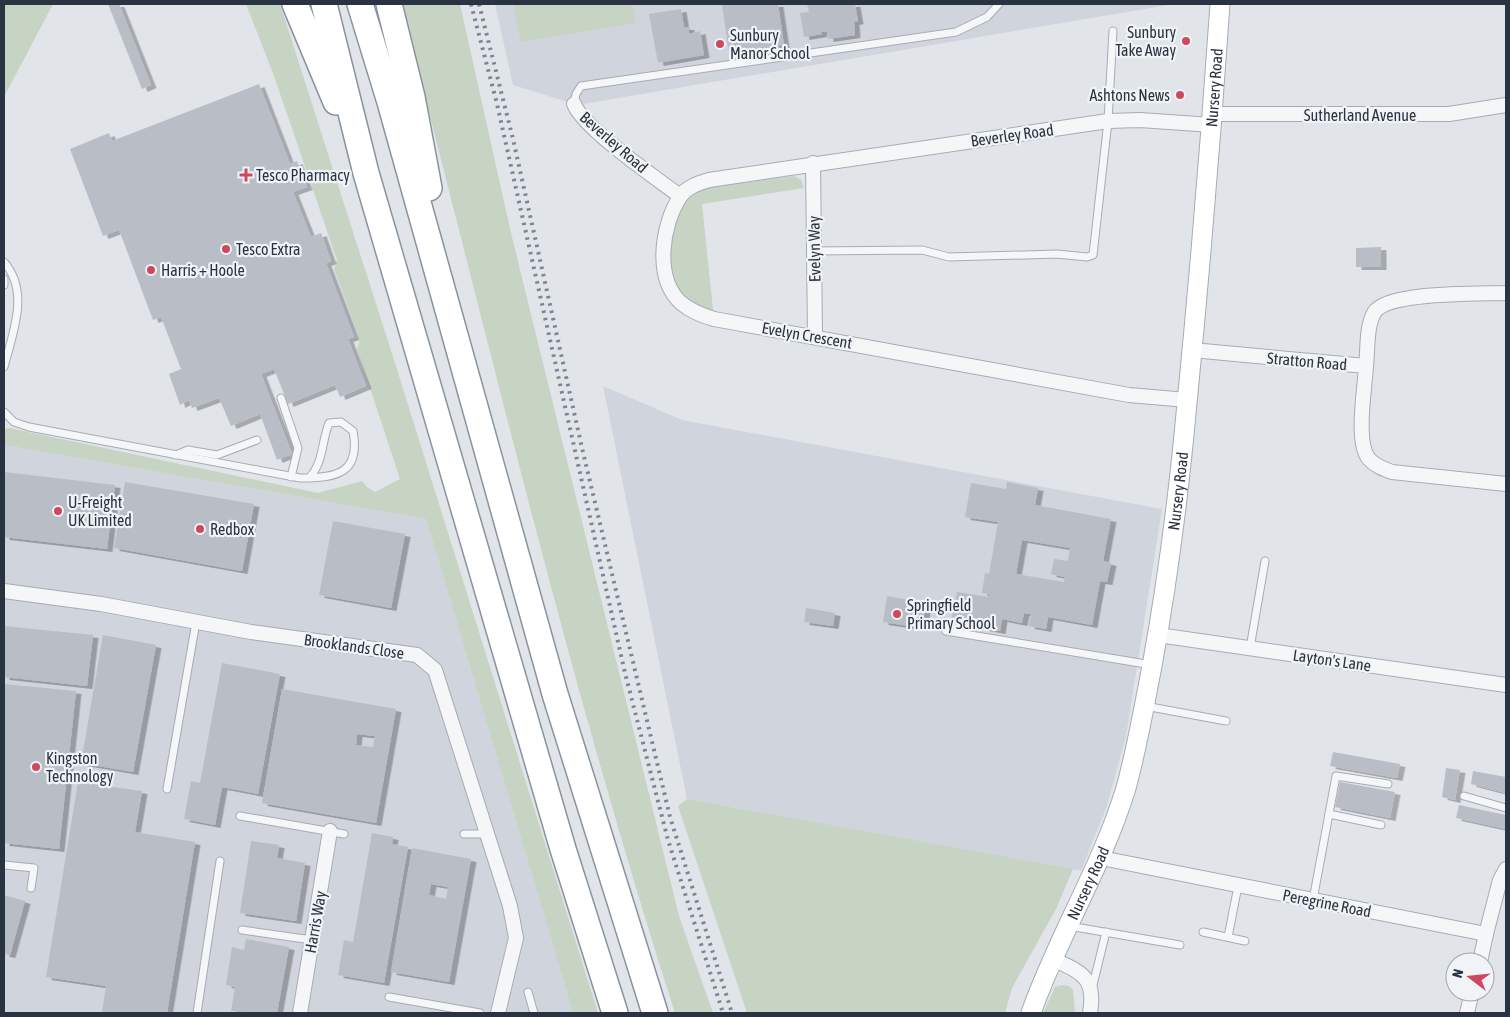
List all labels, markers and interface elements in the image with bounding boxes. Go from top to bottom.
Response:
place label: Sunbury Take Away [1115,23,1176,60]
place label: Sunbury Manor School [730,26,811,62]
marker: Sunbury Take Away [1180,35,1192,47]
marker: Sunbury Manor School [714,38,726,50]
street label: Nursery Road [1202,48,1226,128]
place label: Ashtons News [1089,86,1170,104]
marker: Ashtons News [1174,89,1186,101]
street label: Sutherland Avenue [1304,106,1416,124]
street label: Beverley Road [576,108,651,177]
street label: Beverley Road [969,120,1055,151]
place label: Tesco Pharmacy [256,166,350,185]
marker: Tesco Pharmacy [240,169,252,181]
street label: Evelyn Way [804,215,825,282]
place label: Tesco Extra [236,240,300,258]
marker: Tesco Extra [220,243,232,255]
place label: Harris + Hoole [161,261,245,279]
marker: Harris + Hoole [145,264,157,276]
street label: Evelyn Crescent [760,318,854,353]
street label: Stratton Road [1266,349,1348,373]
street label: Nursery Road [1164,451,1191,531]
place label: U-Freight UK Limited [68,493,132,529]
marker: U-Freight UK Limited [52,505,64,517]
place label: Redbox [210,520,255,538]
marker: Redbox [194,523,206,535]
place label: Springfield Primary School [907,596,996,633]
marker: Springfield Primary School [891,608,903,620]
street label: Brooklands Close [303,630,405,662]
street label: Layton's Lane [1292,646,1372,675]
place label: Kingston Technology [46,749,114,786]
marker: Kingston Technology [30,761,42,773]
street label: Nursery Road [1063,843,1113,923]
street label: Peregrine Road [1281,886,1373,921]
street label: Harris Way [301,889,330,955]
north arrow [1445,952,1495,1002]
text: N [1449,967,1466,980]

